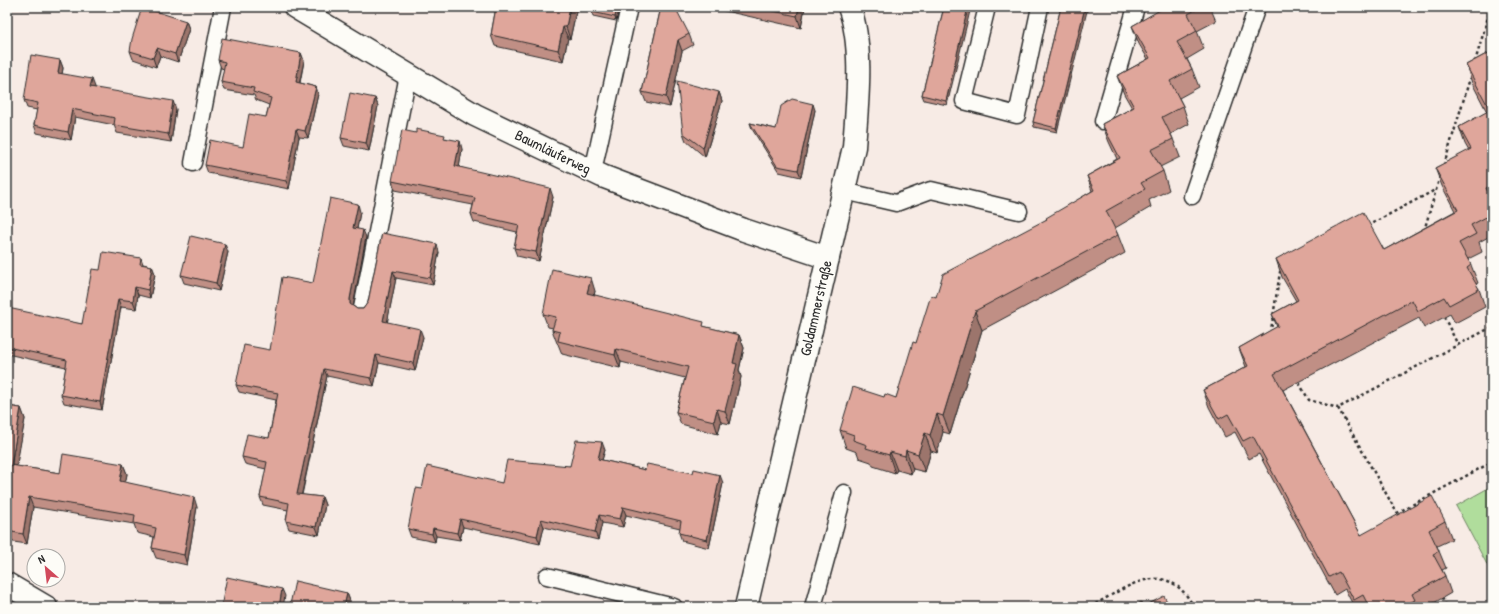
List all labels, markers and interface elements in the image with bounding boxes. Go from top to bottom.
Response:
street label: Baumläuferweg [512,124,595,179]
street label: Goldammerstraße [794,258,837,358]
north arrow [26,548,66,588]
text: N [35,552,47,567]

